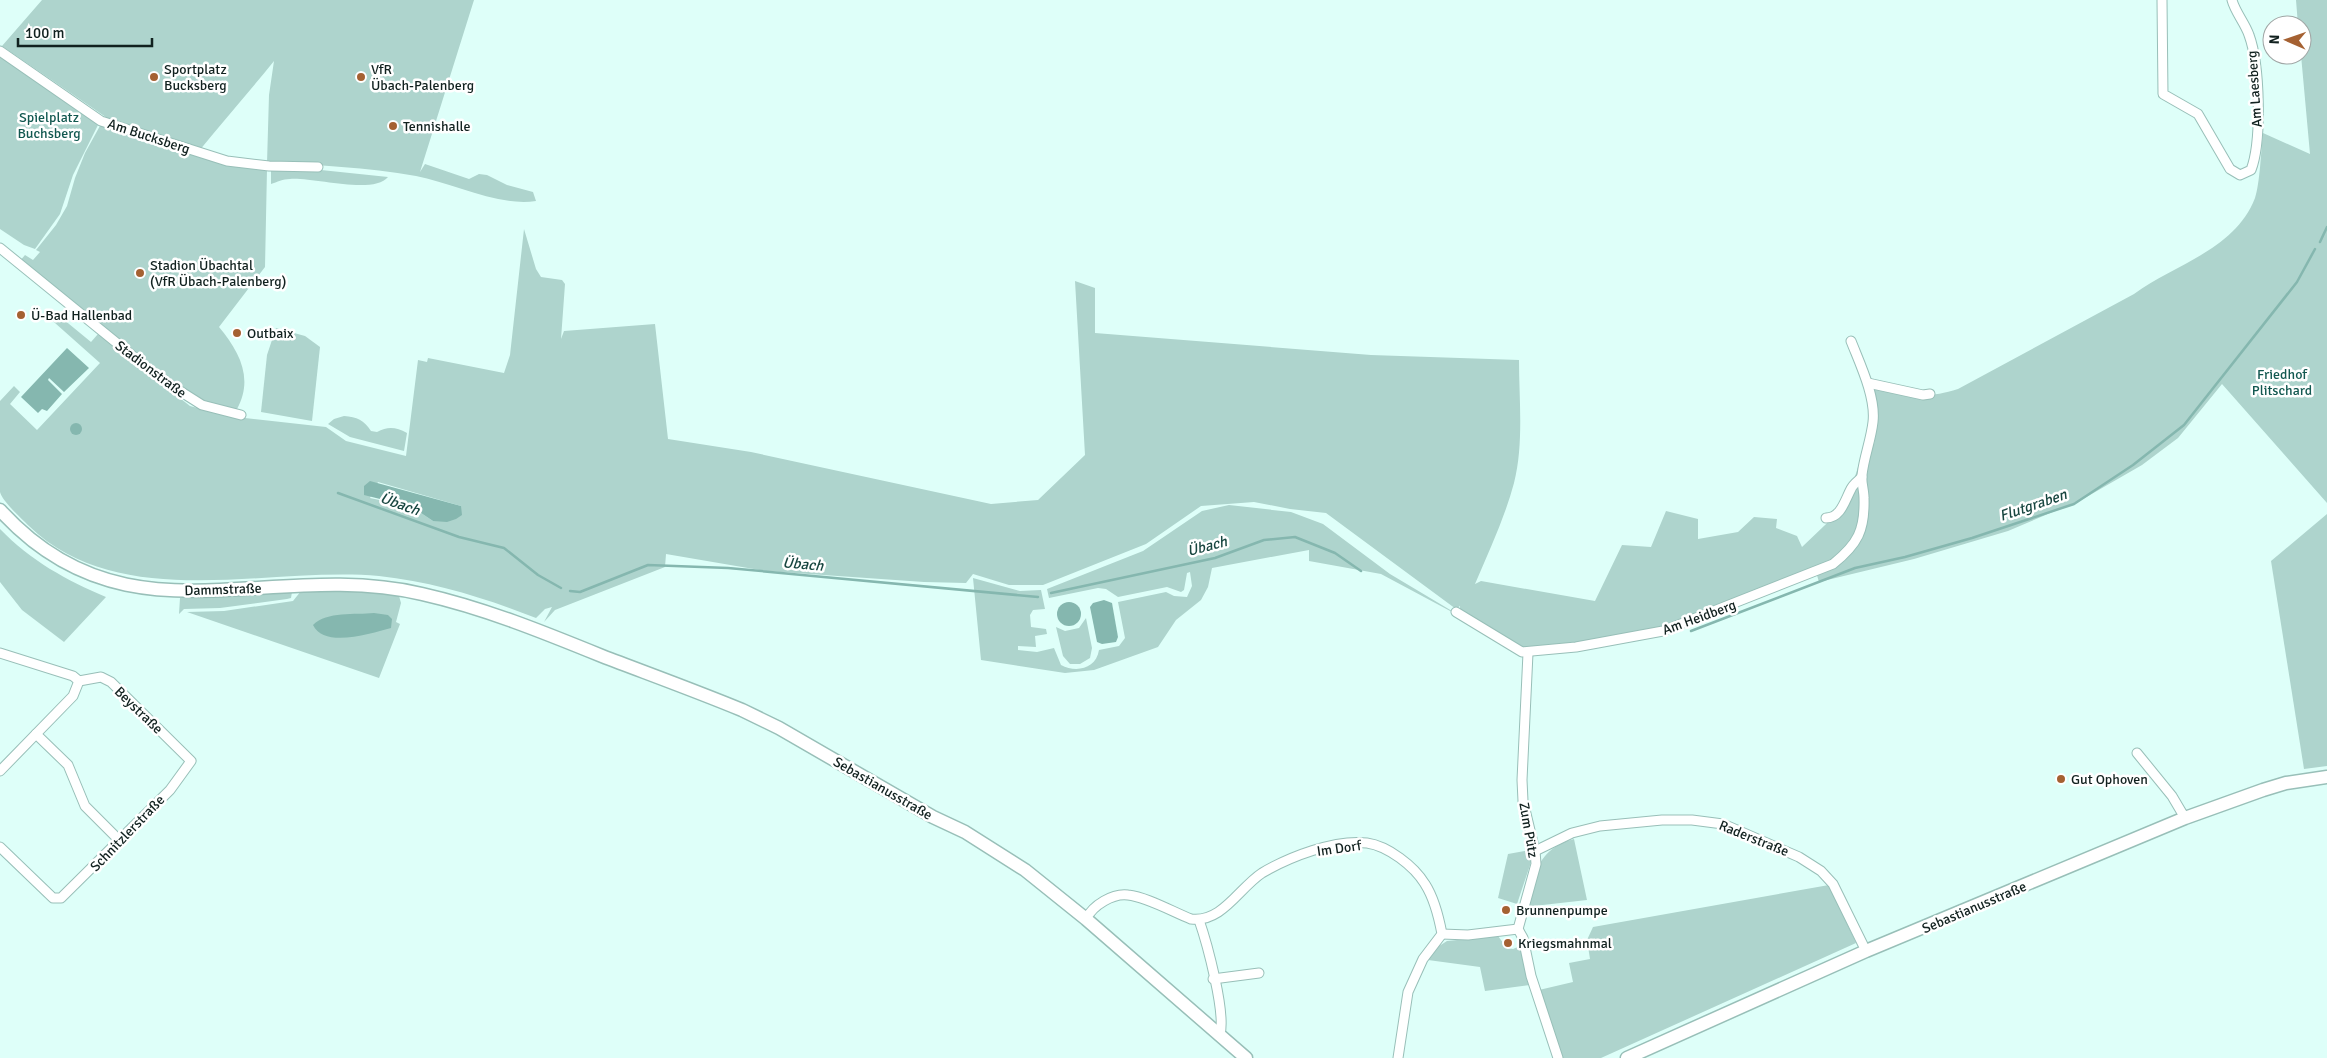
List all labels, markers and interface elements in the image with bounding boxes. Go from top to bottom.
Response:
scale bar [18,15,151,47]
north arrow [2262,15,2312,65]
text: 100 m [25,24,65,42]
text: N [2266,34,2283,45]
street label: Am Laesberg [2243,50,2266,128]
place label: Sportplatz Bucksberg [164,61,227,94]
place label: VfR Übach-Palenberg [371,61,474,94]
marker: Sportplatz Bucksberg [148,71,160,83]
marker: VfR Übach-Palenberg [355,71,367,83]
park label: Spielplatz Buchsberg [17,109,81,142]
street label: Am Bucksberg [106,115,192,158]
place label: Tennishalle [403,118,471,135]
marker: Tennishalle [387,120,399,132]
place label: Stadion Übachtal (VfR Übach-Palenberg) [150,257,286,290]
marker: Stadion Übachtal (VfR Übach-Palenberg) [134,267,146,279]
place label: Ü-Bad Hallenbad [31,307,132,324]
marker: Ü-Bad Hallenbad [15,309,27,321]
place label: Outbaix [247,325,294,342]
marker: Outbaix [231,327,243,339]
street label: Stadionstraße [112,337,190,402]
park label: Friedhof Plitschard [2252,366,2312,399]
water label: Flutgraben [1997,485,2070,525]
water label: Übach [378,489,423,520]
water label: Übach [1185,532,1230,560]
water label: Übach [782,553,825,575]
street label: Dammstraße [184,580,262,599]
street label: Am Heidberg [1660,596,1738,639]
street label: Beystraße [111,683,166,738]
street label: Sebastianusstraße [830,753,935,824]
place label: Gut Ophoven [2071,771,2148,788]
marker: Gut Ophoven [2055,773,2067,785]
street label: Schnitzlerstraße [87,792,168,875]
street label: Zum Pütz [1515,801,1542,859]
street label: Raderstraße [1716,817,1791,860]
street label: Im Dorf [1316,837,1364,860]
street label: Sebastianusstraße [1919,878,2029,937]
place label: Brunnenpumpe [1516,902,1608,919]
marker: Brunnenpumpe [1500,904,1512,916]
place label: Kriegsmahnmal [1518,935,1612,952]
marker: Kriegsmahnmal [1502,937,1514,949]

